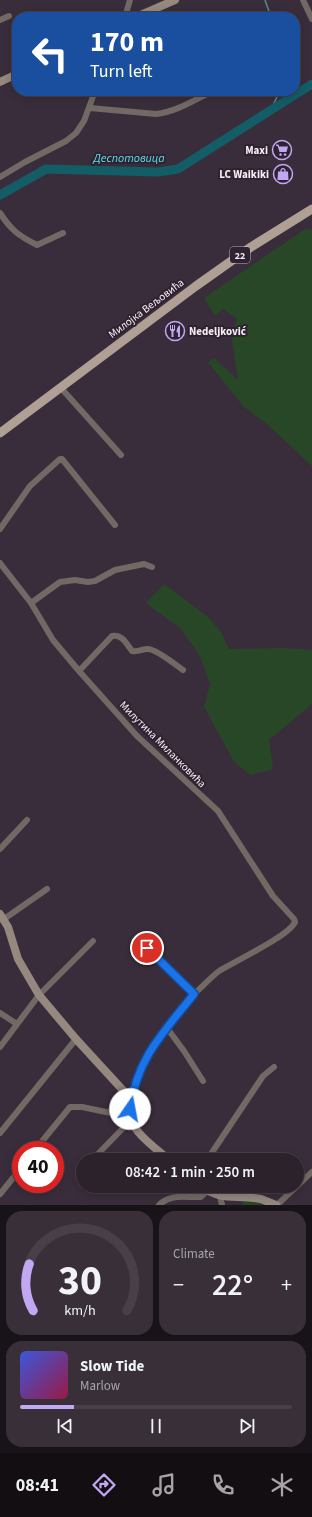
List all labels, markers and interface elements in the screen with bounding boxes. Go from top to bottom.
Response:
text: 170 m [90,22,164,62]
icon: left [24,28,76,80]
text: Turn left [90,59,152,84]
supermarket icon: Maxi [271,139,293,161]
place label: Maxi [245,143,268,158]
water label: Деспотовица [92,150,165,167]
shop icon: LC Waikiki [272,163,294,185]
place label: LC Waikiki [219,167,269,182]
road number: 22 [230,247,250,263]
street label: Милојка Вељовића [105,275,187,342]
restaurant icon: Nedeljković [164,320,186,342]
place label: Nedeljković [189,324,247,339]
street label: Милутина Миланковића [116,698,209,791]
pin [130,931,164,965]
icon: arrive [136,937,158,959]
position arrow [109,1088,151,1130]
speed limit sign: 40 [12,1141,64,1193]
text: 08:42 · 1 min · 250 m [125,1162,255,1183]
text: Climate [173,1245,215,1263]
text: 30 [58,1251,101,1311]
text: 22° [212,1264,253,1307]
text: − [173,1269,184,1301]
text: + [281,1269,292,1301]
text: km/h [64,1300,95,1321]
text: Slow Tide [80,1356,144,1377]
text: Marlow [80,1377,120,1395]
icon: previous [54,1415,76,1437]
icon: pause [145,1415,167,1437]
icon: next [236,1415,258,1437]
icon: directions [90,1471,118,1499]
icon: music [150,1471,178,1499]
icon: phone [209,1471,237,1499]
icon: climate [268,1471,296,1499]
text: 08:41 [16,1473,59,1498]

